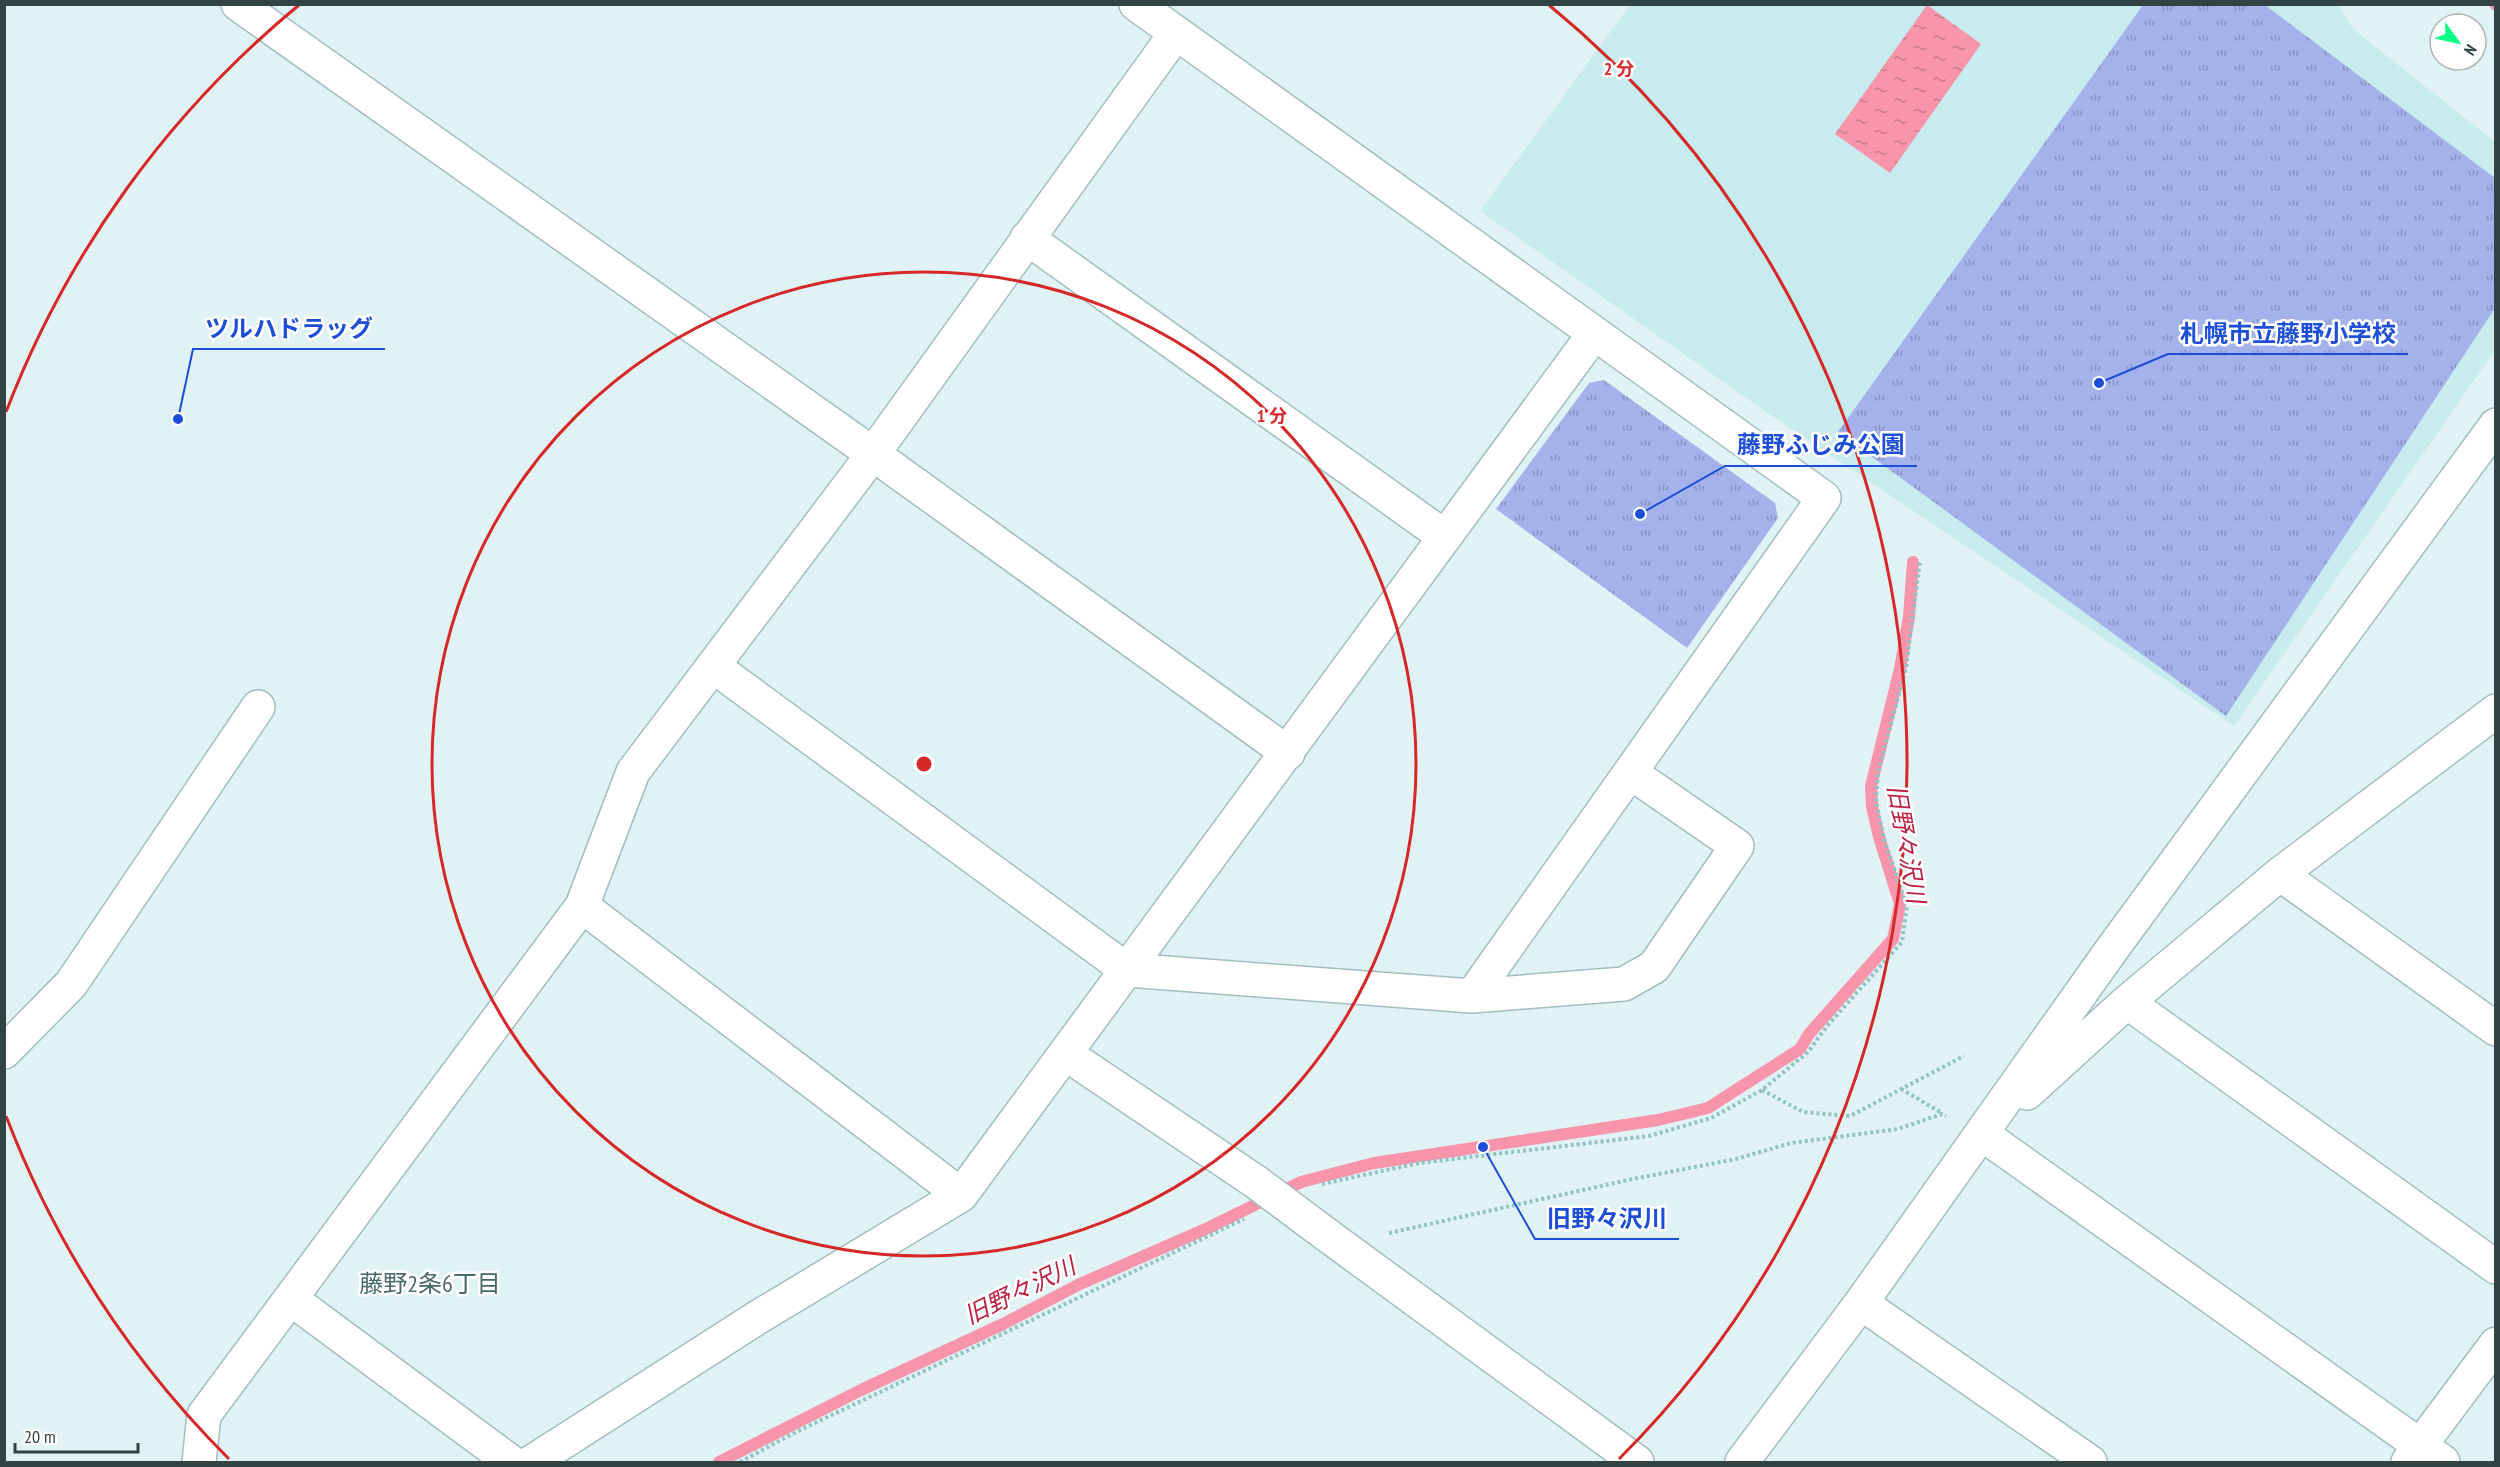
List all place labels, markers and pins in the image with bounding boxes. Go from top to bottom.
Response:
callout: ツルハドラッグ [193,307,385,349]
callout: 札幌市立藤野小学校 [2168,312,2408,354]
callout: 藤野ふじみ公園 [1725,424,1917,466]
centre of rings [914,754,934,774]
callout: 旧野々沢川 [1535,1197,1679,1239]

